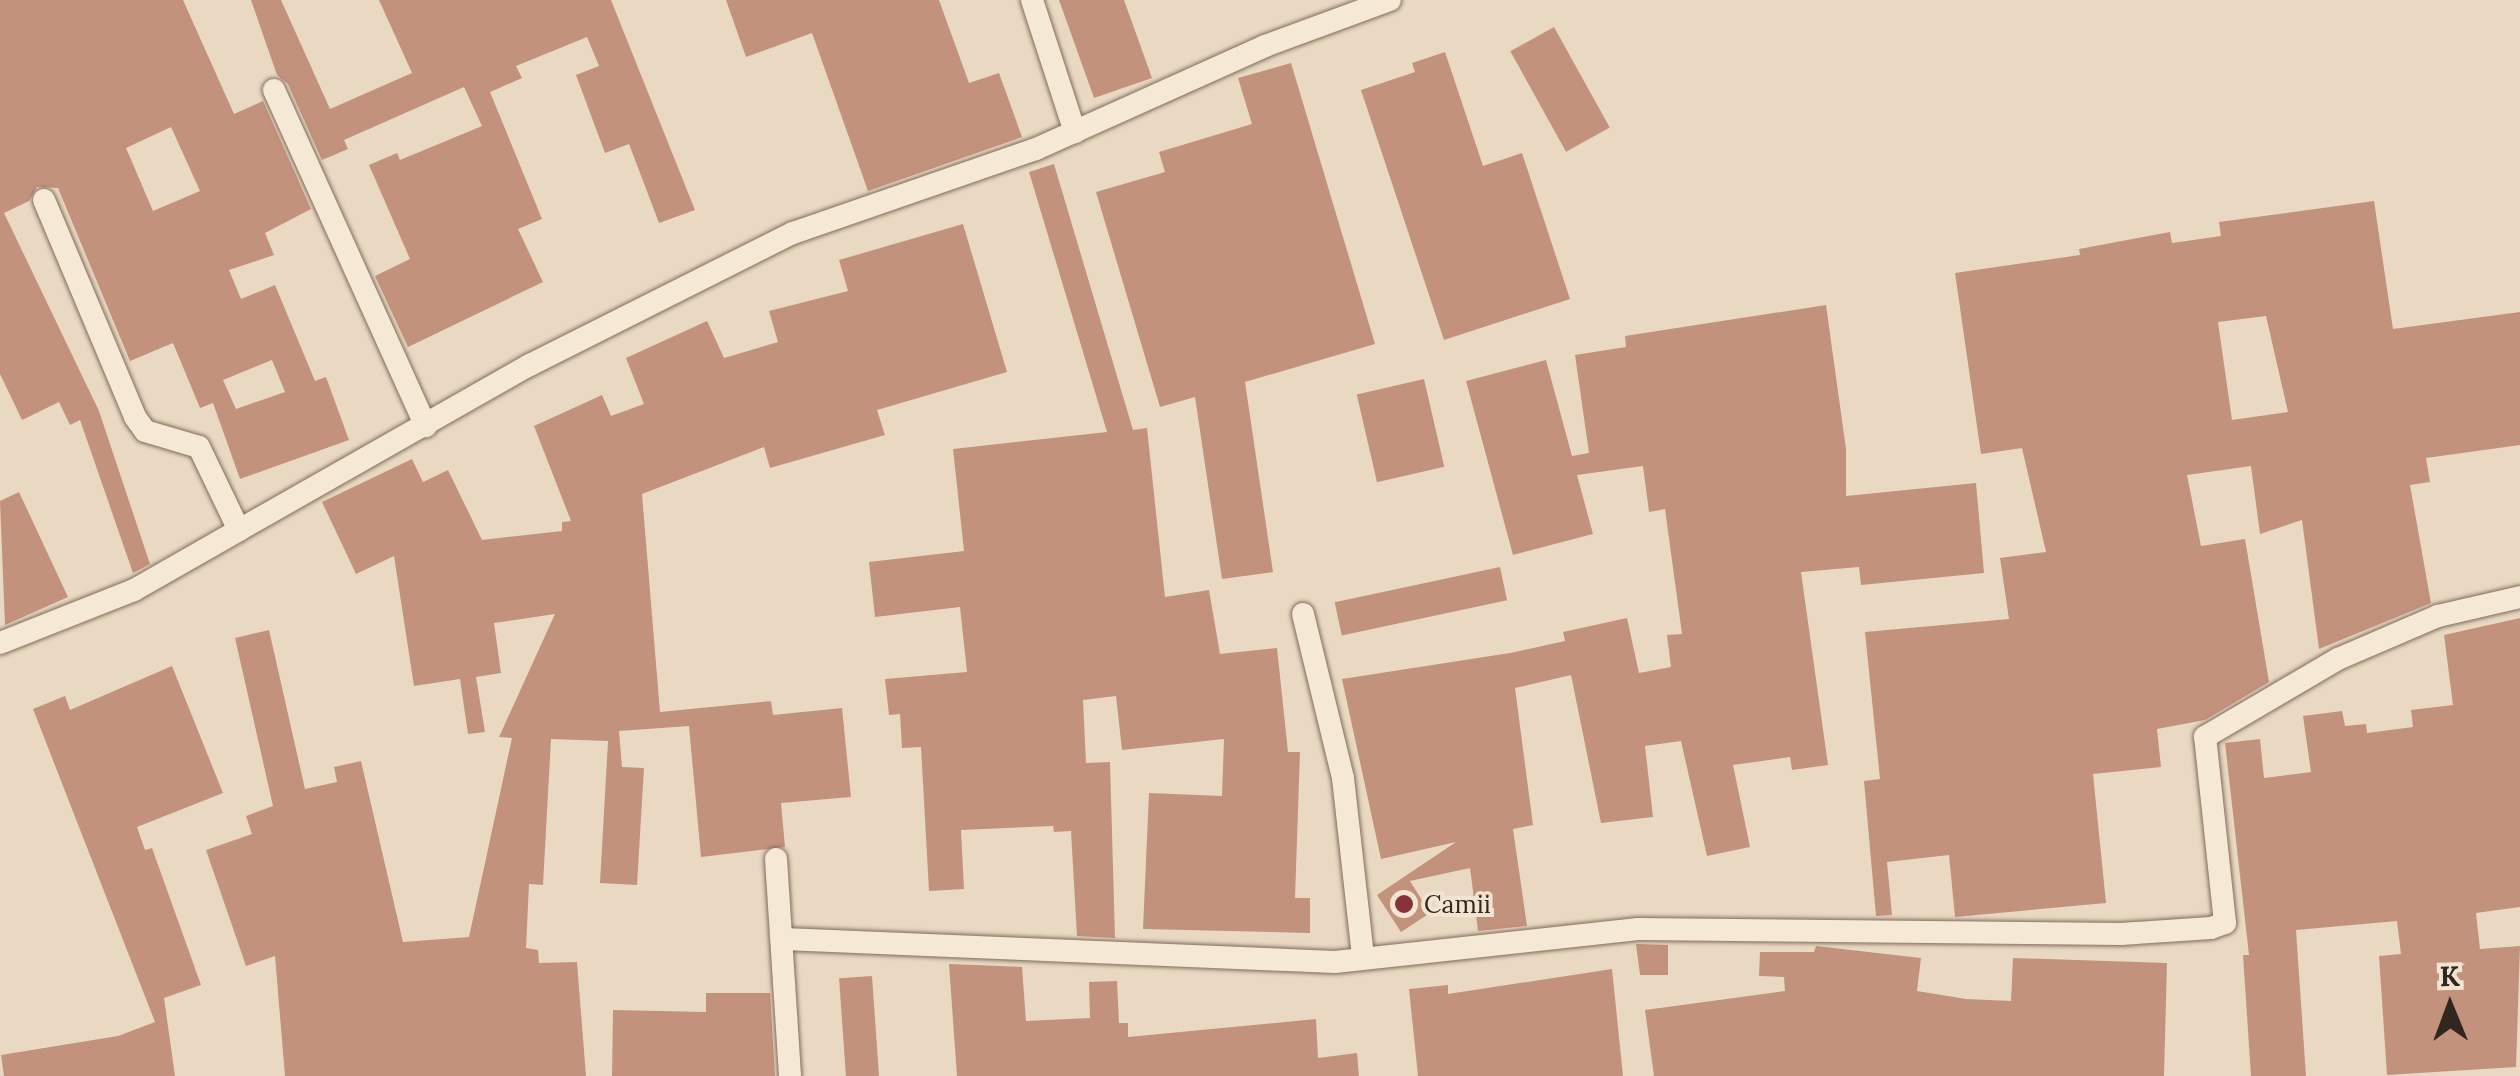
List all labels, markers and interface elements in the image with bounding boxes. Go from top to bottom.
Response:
place label: Camii [1424,889,1491,919]
marker: Camii [1393,893,1415,915]
north arrow [2400,956,2500,1056]
text: K [2439,958,2460,994]

